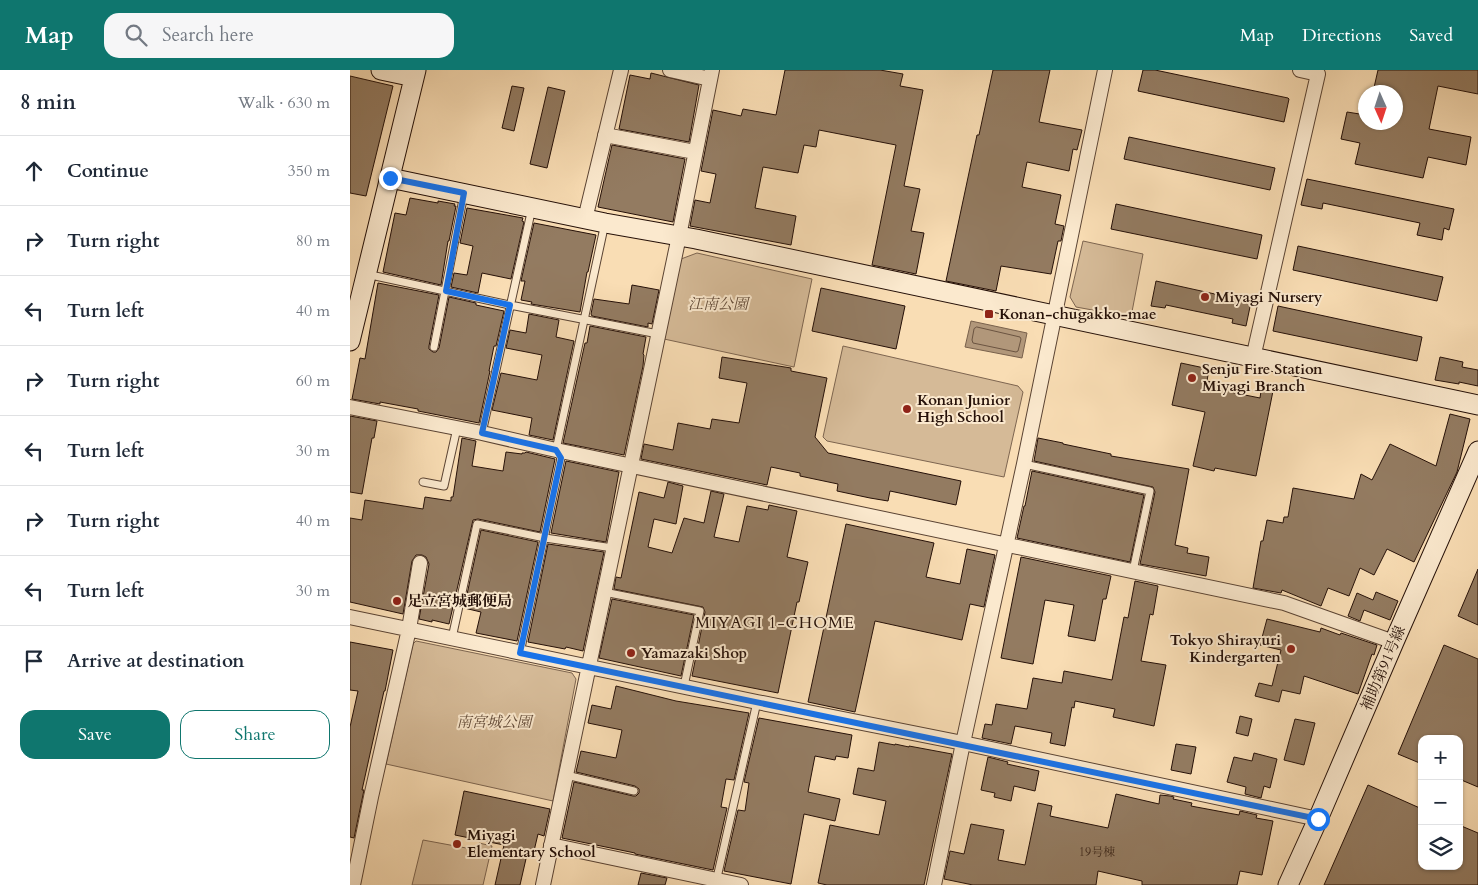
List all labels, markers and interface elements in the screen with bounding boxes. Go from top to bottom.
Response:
search box [104,13,454,58]
text: Map [25,19,74,52]
icon: search [122,21,150,49]
text: Search here [162,22,254,48]
text: Map [1240,23,1274,48]
text: Directions [1302,23,1381,48]
text: Saved [1409,23,1453,48]
north arrow [1358,85,1403,130]
text: 8 min [20,88,76,117]
text: Walk · 630 m [238,92,330,114]
icon: ahead [20,157,48,185]
text: Continue [67,158,149,184]
text: 350 m [288,160,330,182]
route end [379,167,402,190]
icon: right [20,227,48,255]
text: Turn right [67,228,159,254]
text: 80 m [296,230,330,252]
place label: Miyagi Nursery [1215,287,1323,307]
marker: Miyagi Nursery [1199,291,1211,303]
park label: 江南公園 [688,294,751,314]
icon: left [20,297,48,325]
text: Turn left [67,298,144,324]
text: 40 m [296,300,330,322]
place label: Konan-chugakko-mae [999,304,1156,324]
marker: Konan-chugakko-mae [983,308,995,320]
place label: Senju Fire Station Miyagi Branch [1202,359,1323,396]
icon: right [20,367,48,395]
text: Turn right [67,368,159,394]
text: 60 m [296,370,330,392]
marker: Senju Fire Station Miyagi Branch [1186,372,1198,384]
place label: Konan Junior High School [917,390,1011,427]
marker: Konan Junior High School [901,403,913,415]
icon: left [20,437,48,465]
text: Turn left [67,438,144,464]
text: 30 m [296,440,330,462]
icon: right [20,507,48,535]
text: Turn right [67,508,159,534]
text: 40 m [296,510,330,532]
icon: left [20,577,48,605]
text: Turn left [67,578,144,604]
text: 30 m [296,580,330,602]
place label: 足立宮城郵便局 [407,591,512,611]
marker: 足立宮城郵便局 [391,595,403,607]
district label: MIYAGI 1-CHOME [695,612,855,634]
street label: 補助第91号線 [1356,622,1410,714]
place label: Tokyo Shirayuri Kindergarten [1170,630,1281,667]
place label: Yamazaki Shop [641,643,747,663]
marker: Tokyo Shirayuri Kindergarten [1285,643,1297,655]
icon: arrive [20,647,48,675]
marker: Yamazaki Shop [625,647,637,659]
text: Arrive at destination [67,648,244,674]
button: Save [20,710,170,759]
button: Share [180,710,330,759]
park label: 南宮城公園 [456,712,534,732]
map controls [1418,735,1463,870]
button: + [1418,735,1463,780]
button: − [1418,780,1463,825]
route start [1307,808,1330,831]
place label: Miyagi Elementary School [467,825,596,862]
button: layers [1418,825,1463,870]
marker: Miyagi Elementary School [451,838,463,850]
house number: 19号棟 [1079,844,1115,860]

